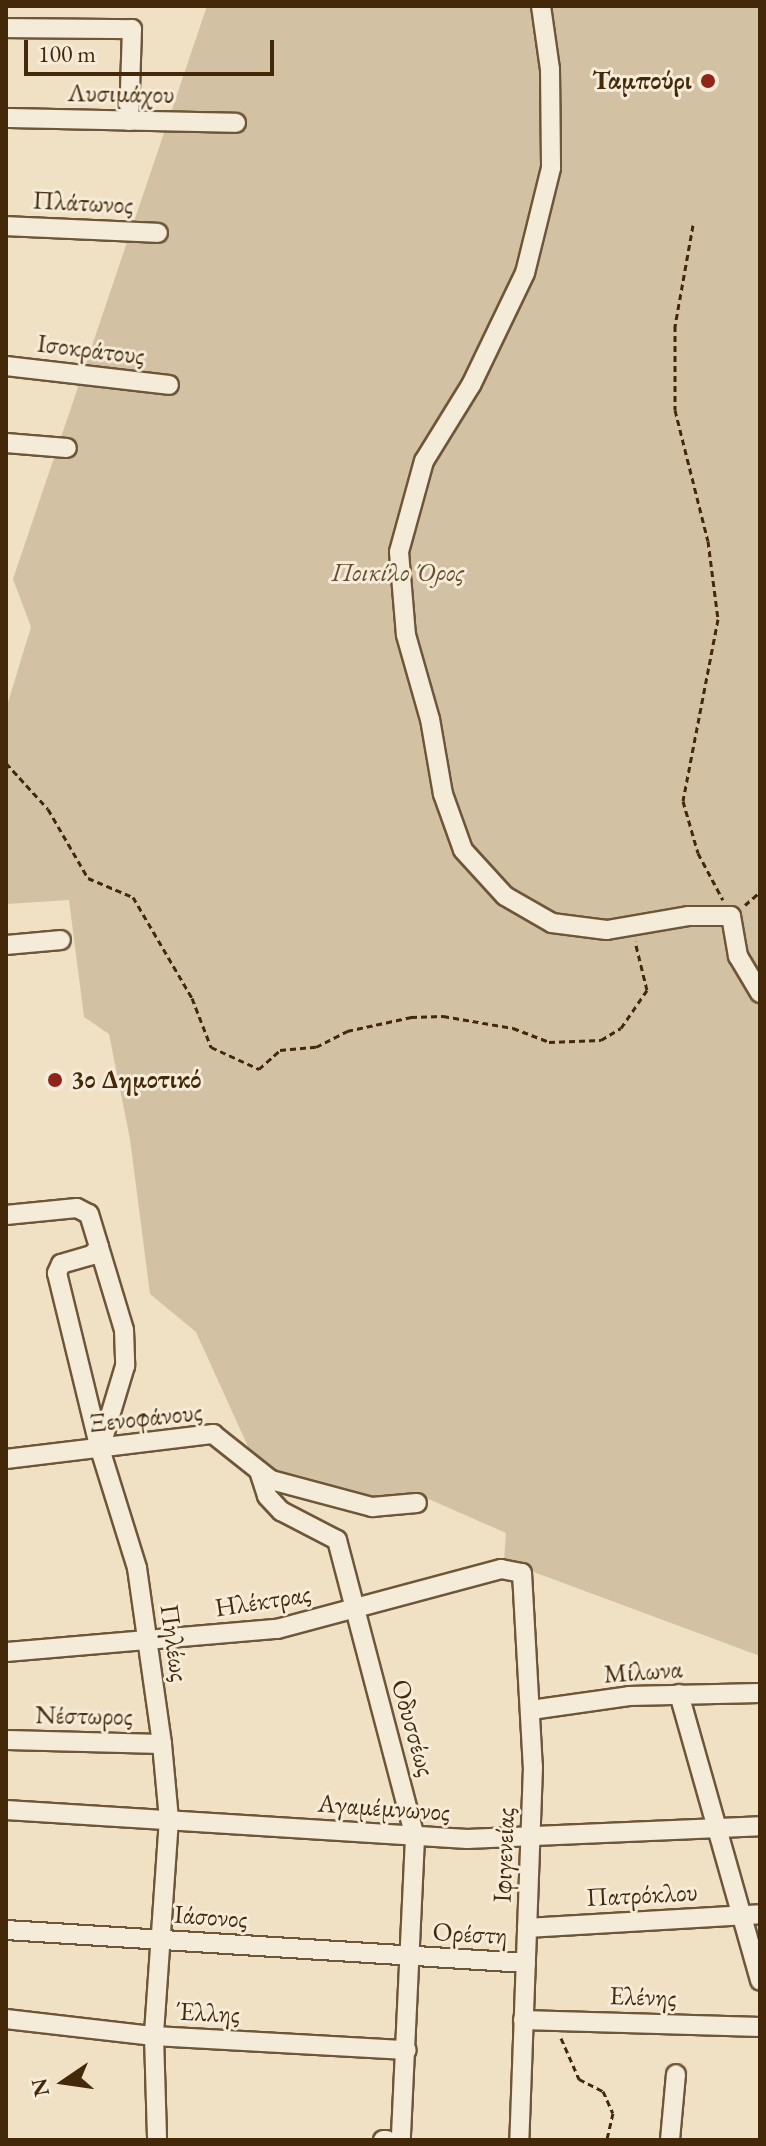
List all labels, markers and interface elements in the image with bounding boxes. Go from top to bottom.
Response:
scale bar [28,24,278,74]
text: 100 m [38,38,96,69]
place label: Ταμπούρι [592,65,692,97]
marker: Ταμπούρι [699,72,717,90]
street label: Λυσιμάχου [67,77,175,111]
street label: Πλάτωνος [32,185,134,221]
street label: Ισοκράτους [36,328,146,372]
park label: Ποικίλο Όρος [331,557,465,589]
place label: 3ο Δημοτικό [71,1064,201,1096]
marker: 3ο Δημοτικό [46,1071,64,1089]
street label: Ξενοφάνους [88,1397,204,1439]
street label: Ηλέκτρας [213,1578,313,1624]
street label: Πηλέως [153,1602,195,1684]
street label: Μίλωνα [603,1654,683,1690]
street label: Οδυσσέως [384,1676,442,1780]
street label: Νέστωρος [35,1700,133,1732]
street label: Αγαμέμνωνος [317,1788,451,1828]
street label: Ιφιγενείας [487,1807,521,1903]
street label: Πατρόκλου [586,1877,698,1913]
street label: Ιάσονος [173,1899,249,1935]
street label: Ορέστη [432,1916,508,1952]
street label: Ελένης [609,1980,677,2014]
street label: Έλλης [175,1996,241,2030]
north arrow [24,2042,104,2122]
text: N [24,2076,56,2099]

